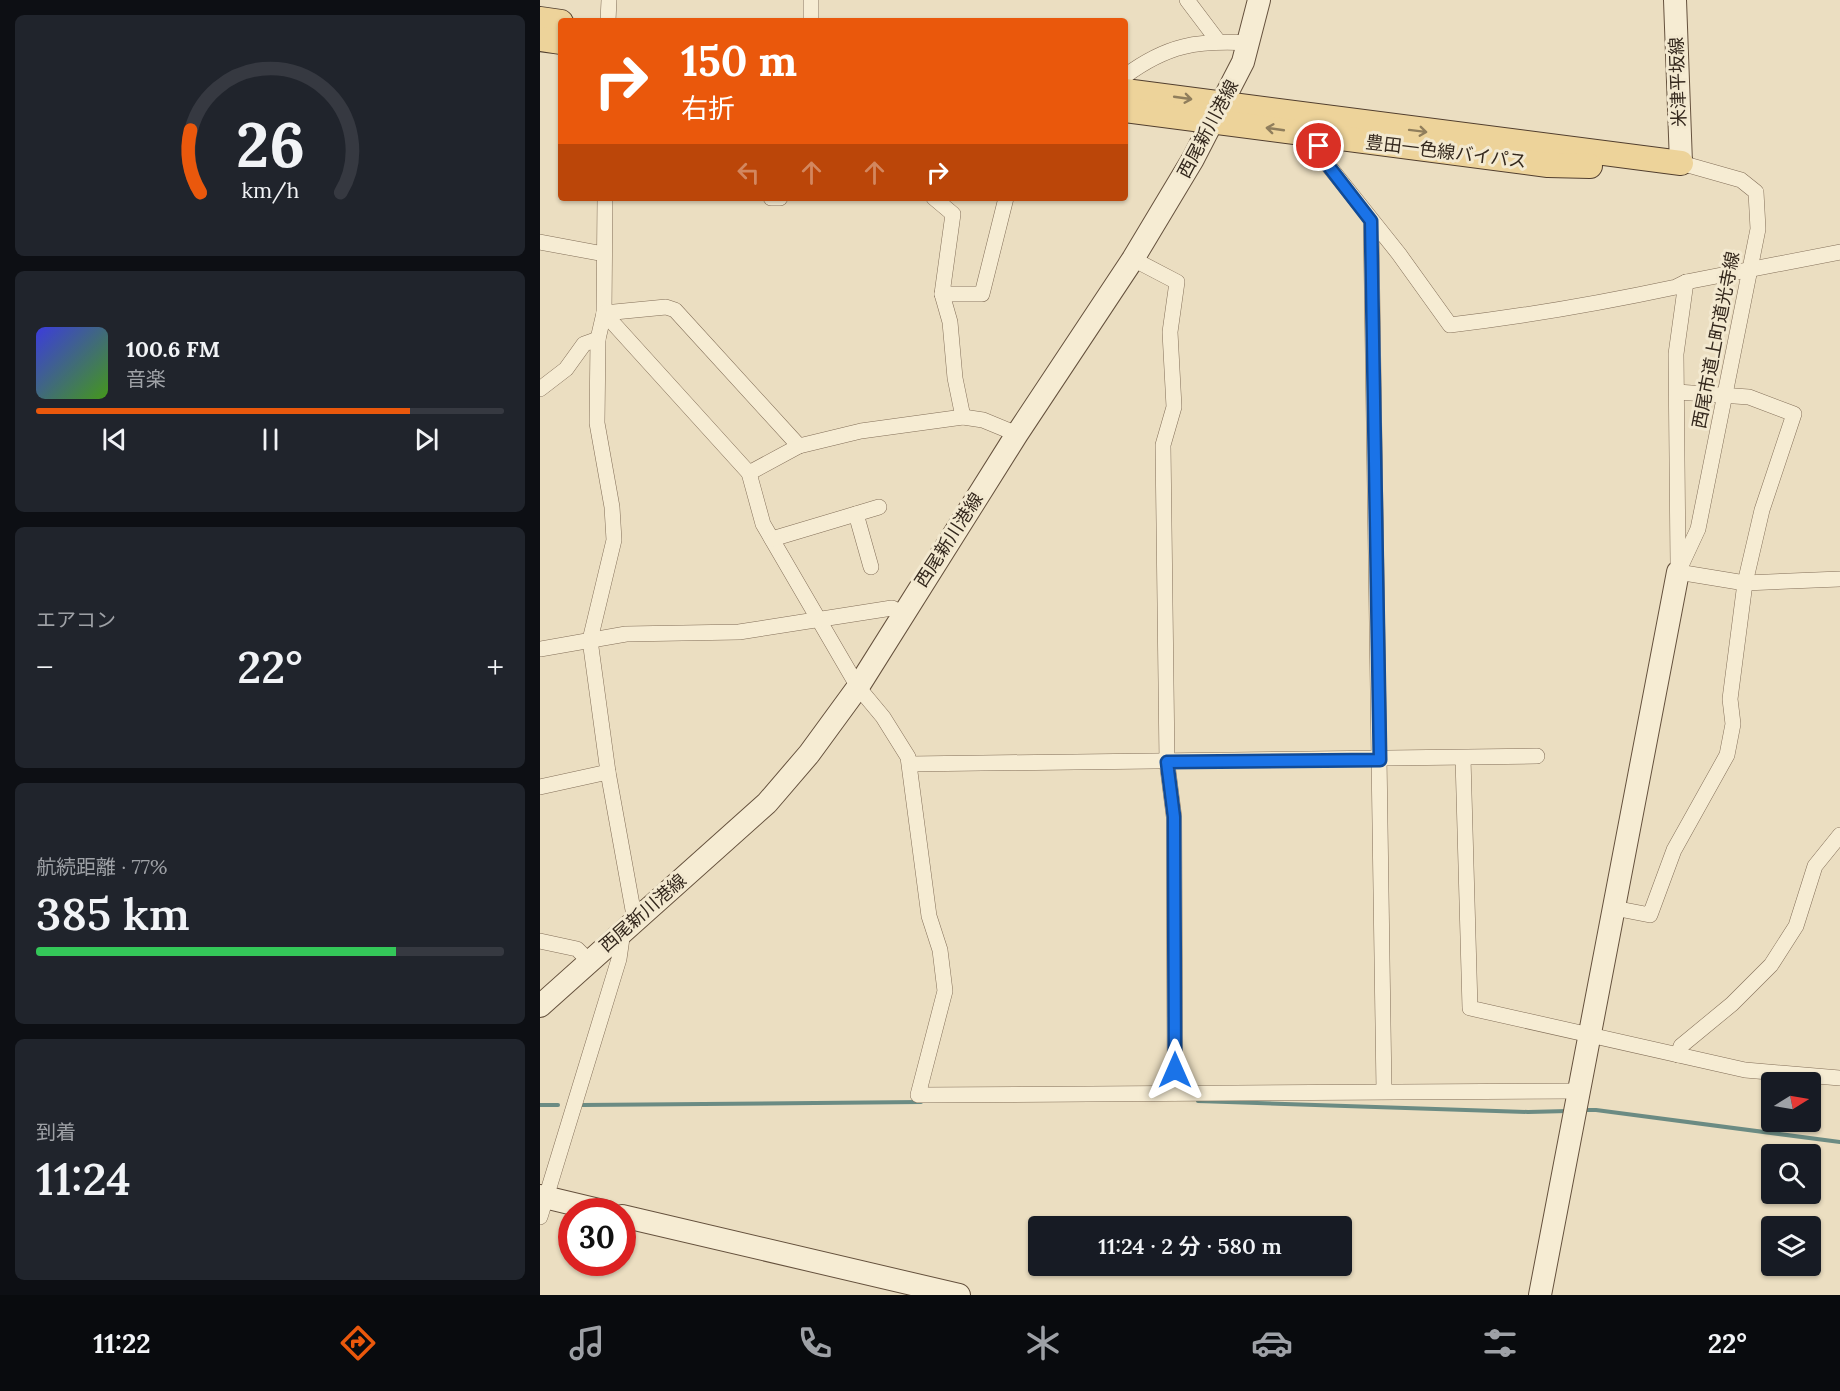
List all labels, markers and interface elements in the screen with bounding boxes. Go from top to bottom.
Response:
text: 150 m [681,34,797,88]
street label: 米津平坂線 [1664,37,1691,127]
icon: right [582,42,660,120]
street label: 西尾新川港線 [1172,76,1243,182]
text: 右折 [681,91,735,125]
one-way arrow [1173,93,1192,104]
text: 26 [235,104,305,184]
pin [1293,120,1344,171]
one-way arrow [1266,123,1286,134]
one-way arrow [1407,125,1427,136]
icon: arrive [1302,129,1335,162]
street label: 豊田一色線バイパス [1364,130,1528,173]
icon: left [732,156,765,189]
icon: ahead [795,156,828,189]
icon: ahead [858,156,891,189]
icon: right [921,156,954,189]
text: km/h [241,176,299,204]
street label: 西尾市道上町道光寺線 [1687,249,1744,430]
text: 100.6 FM [126,335,220,363]
text: 音楽 [126,366,166,391]
icon: previous [98,423,131,456]
icon: pause [254,423,287,456]
icon: next [410,423,443,456]
street label: 西尾新川港線 [910,488,988,591]
text: エアコン [36,607,116,632]
text: 22° [237,638,303,695]
text: − [36,646,54,688]
text: + [487,646,504,688]
text: 航続距離 · 77% [36,854,167,879]
street label: 西尾新川港線 [594,869,691,957]
text: 385 km [36,885,190,942]
position arrow [1143,1038,1207,1102]
north arrow [1761,1072,1821,1132]
map controls [1761,1072,1821,1276]
text: 到着 [36,1119,76,1144]
button: search [1761,1144,1821,1204]
text: 11:24 [36,1150,131,1207]
speed limit sign: 30 [558,1198,636,1276]
button: layers [1761,1216,1821,1276]
text: 11:24 · 2 分 · 580 m [1098,1232,1282,1260]
icon: directions [337,1322,379,1364]
icon: music [566,1322,608,1364]
icon: phone [794,1322,836,1364]
icon: climate [1022,1322,1064,1364]
icon: car [1251,1322,1293,1364]
icon: filters [1479,1322,1521,1364]
text: 11:22 [93,1326,151,1360]
text: 22° [1708,1326,1747,1360]

